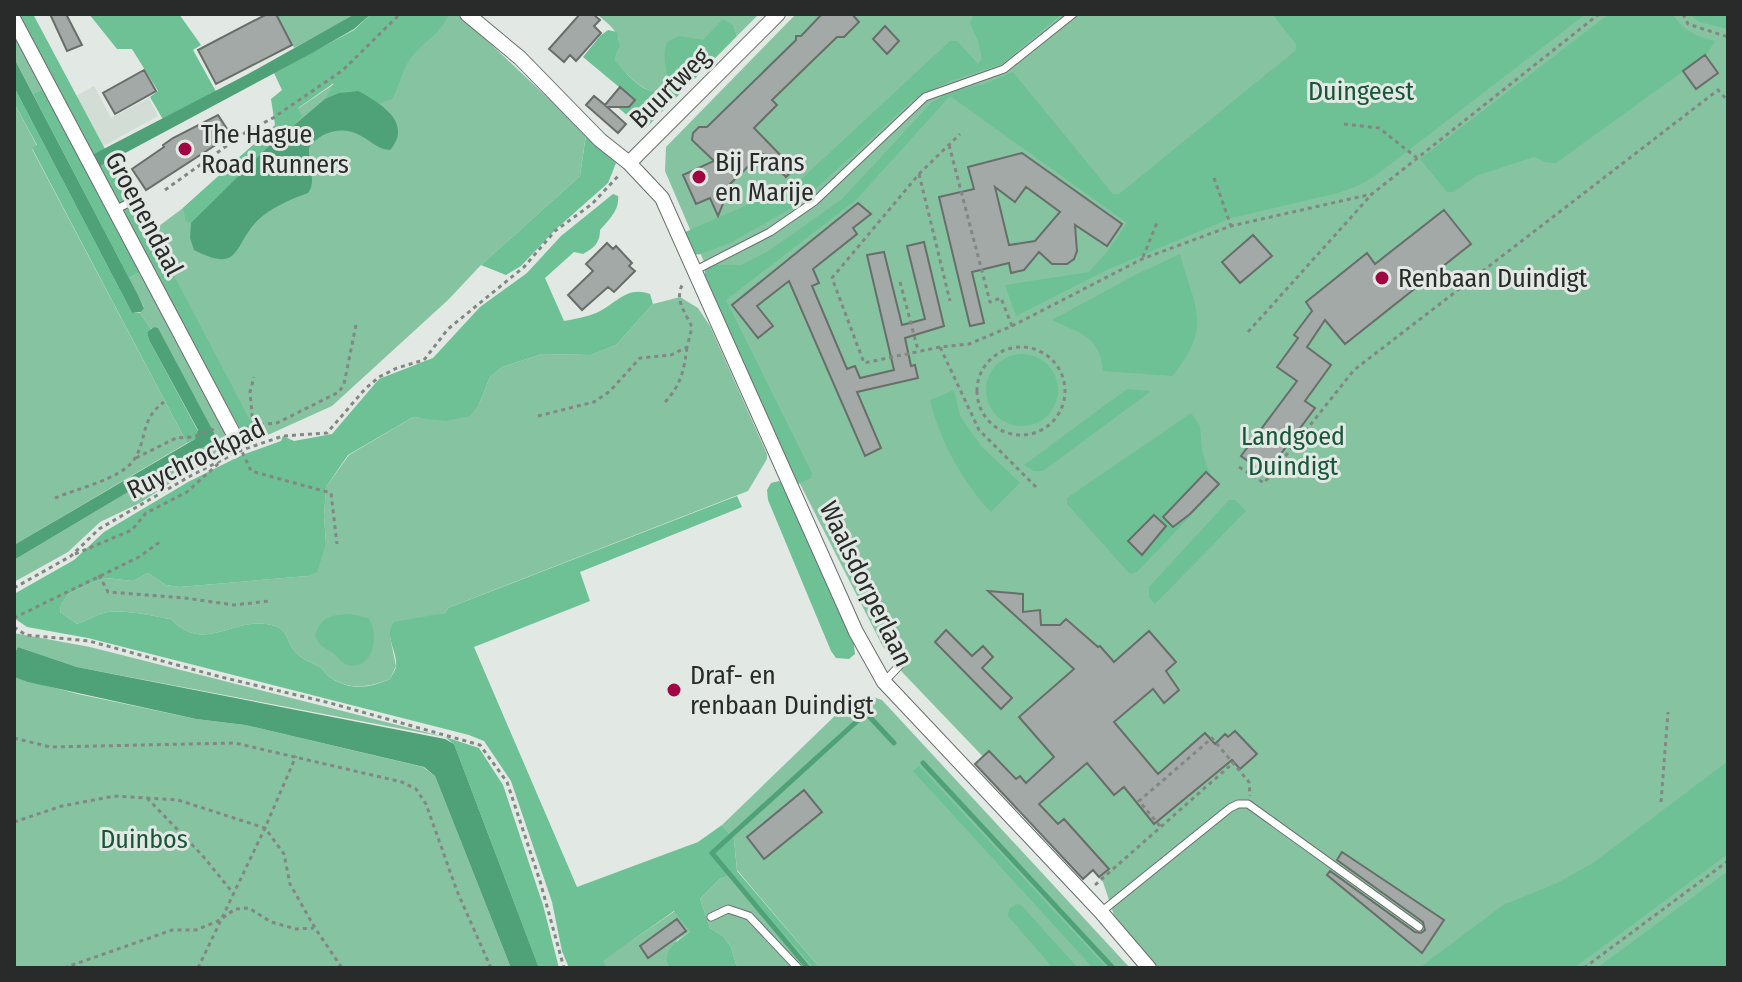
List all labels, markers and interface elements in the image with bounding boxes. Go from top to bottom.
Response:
street label: Buurtweg [623,41,717,135]
park label: Duingeest [1308,76,1415,107]
place label: The Hague Road Runners [201,119,349,180]
marker: The Hague Road Runners [176,140,194,158]
street label: Groenendaal [98,147,190,281]
place label: Bij Frans en Marije [715,147,814,208]
marker: Bij Frans en Marije [690,168,708,186]
place label: Renbaan Duindigt [1398,263,1588,294]
marker: Renbaan Duindigt [1373,269,1391,287]
street label: Ruychrockpad [122,412,270,506]
park label: Landgoed Duindigt [1241,421,1345,482]
street label: Waalsdorperlaan [813,496,919,672]
place label: Draf- en renbaan Duindigt [690,660,874,721]
marker: Draf- en renbaan Duindigt [665,681,683,699]
park label: Duinbos [100,824,188,855]

